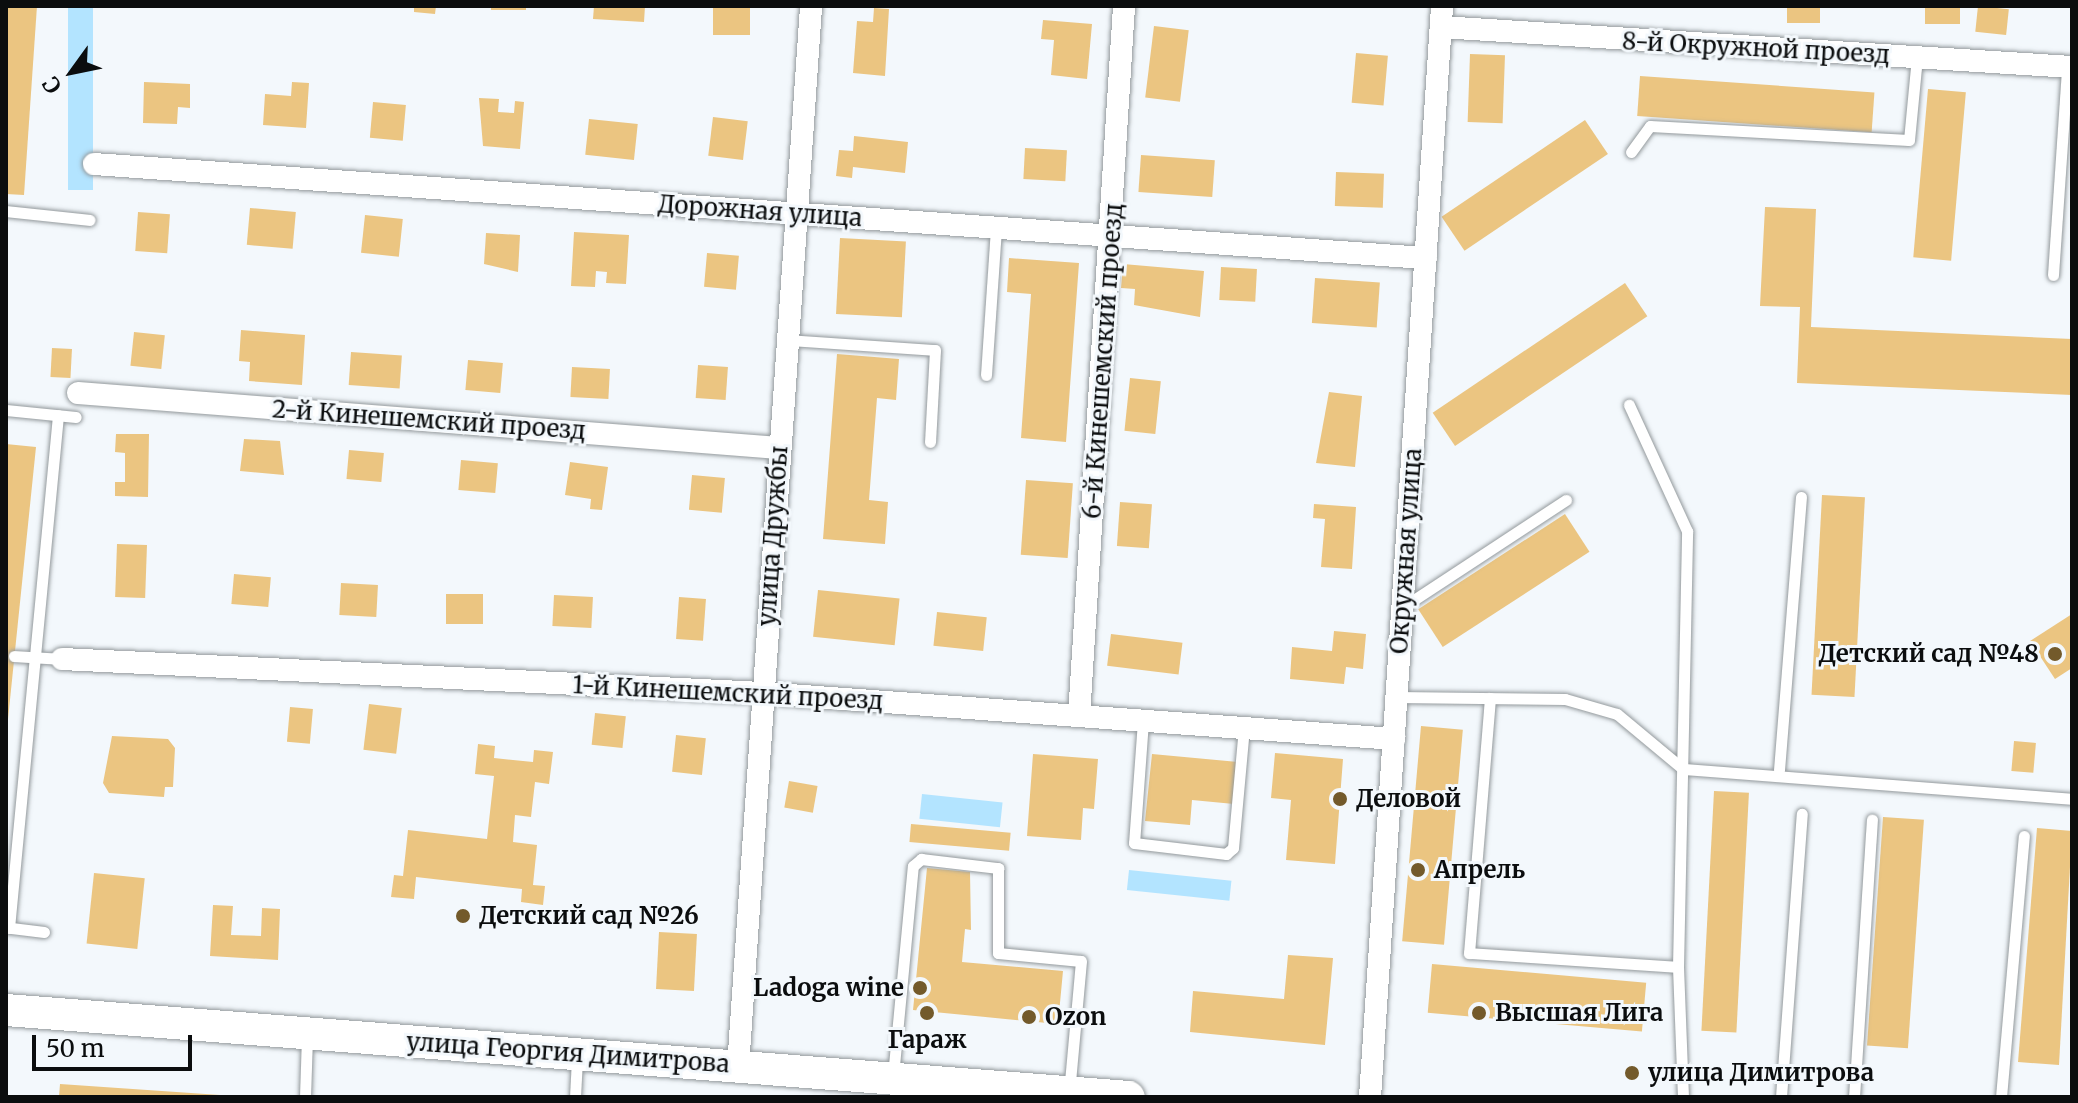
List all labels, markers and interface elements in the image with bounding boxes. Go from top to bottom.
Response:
street label: 8-й Окружной проезд [1621,27,1891,69]
north arrow [32,32,112,112]
text: С [36,71,68,99]
street label: Дорожная улица [657,190,863,232]
street label: 6-й Кинешемский проезд [1078,202,1128,520]
street label: 2-й Кинешемский проезд [271,395,587,445]
street label: улица Дружбы [752,445,794,627]
street label: Окружная улица [1384,447,1428,655]
place label: Детский сад №48 [1819,640,2039,668]
marker: Детский сад №48 [2046,645,2064,663]
street label: 1-й Кинешемский проезд [572,670,884,716]
place label: Деловой [1356,785,1461,813]
marker: Деловой [1331,790,1349,808]
place label: Апрель [1434,856,1525,884]
marker: Апрель [1409,861,1427,879]
place label: Детский сад №26 [479,902,699,930]
marker: Детский сад №26 [454,907,472,925]
place label: Ladoga wine [753,974,904,1002]
marker: Ladoga wine [911,979,929,997]
place label: Высшая Лига [1495,999,1664,1027]
place label: Ozon [1045,1003,1106,1031]
marker: Гараж [918,1004,936,1022]
marker: Высшая Лига [1470,1004,1488,1022]
marker: Ozon [1020,1008,1038,1026]
scale bar [36,1019,196,1069]
place label: Гараж [887,1026,967,1054]
street label: улица Георгия Димитрова [405,1027,731,1079]
text: 50 m [46,1033,105,1064]
place label: улица Димитрова [1648,1059,1874,1087]
marker: улица Димитрова [1623,1064,1641,1082]

